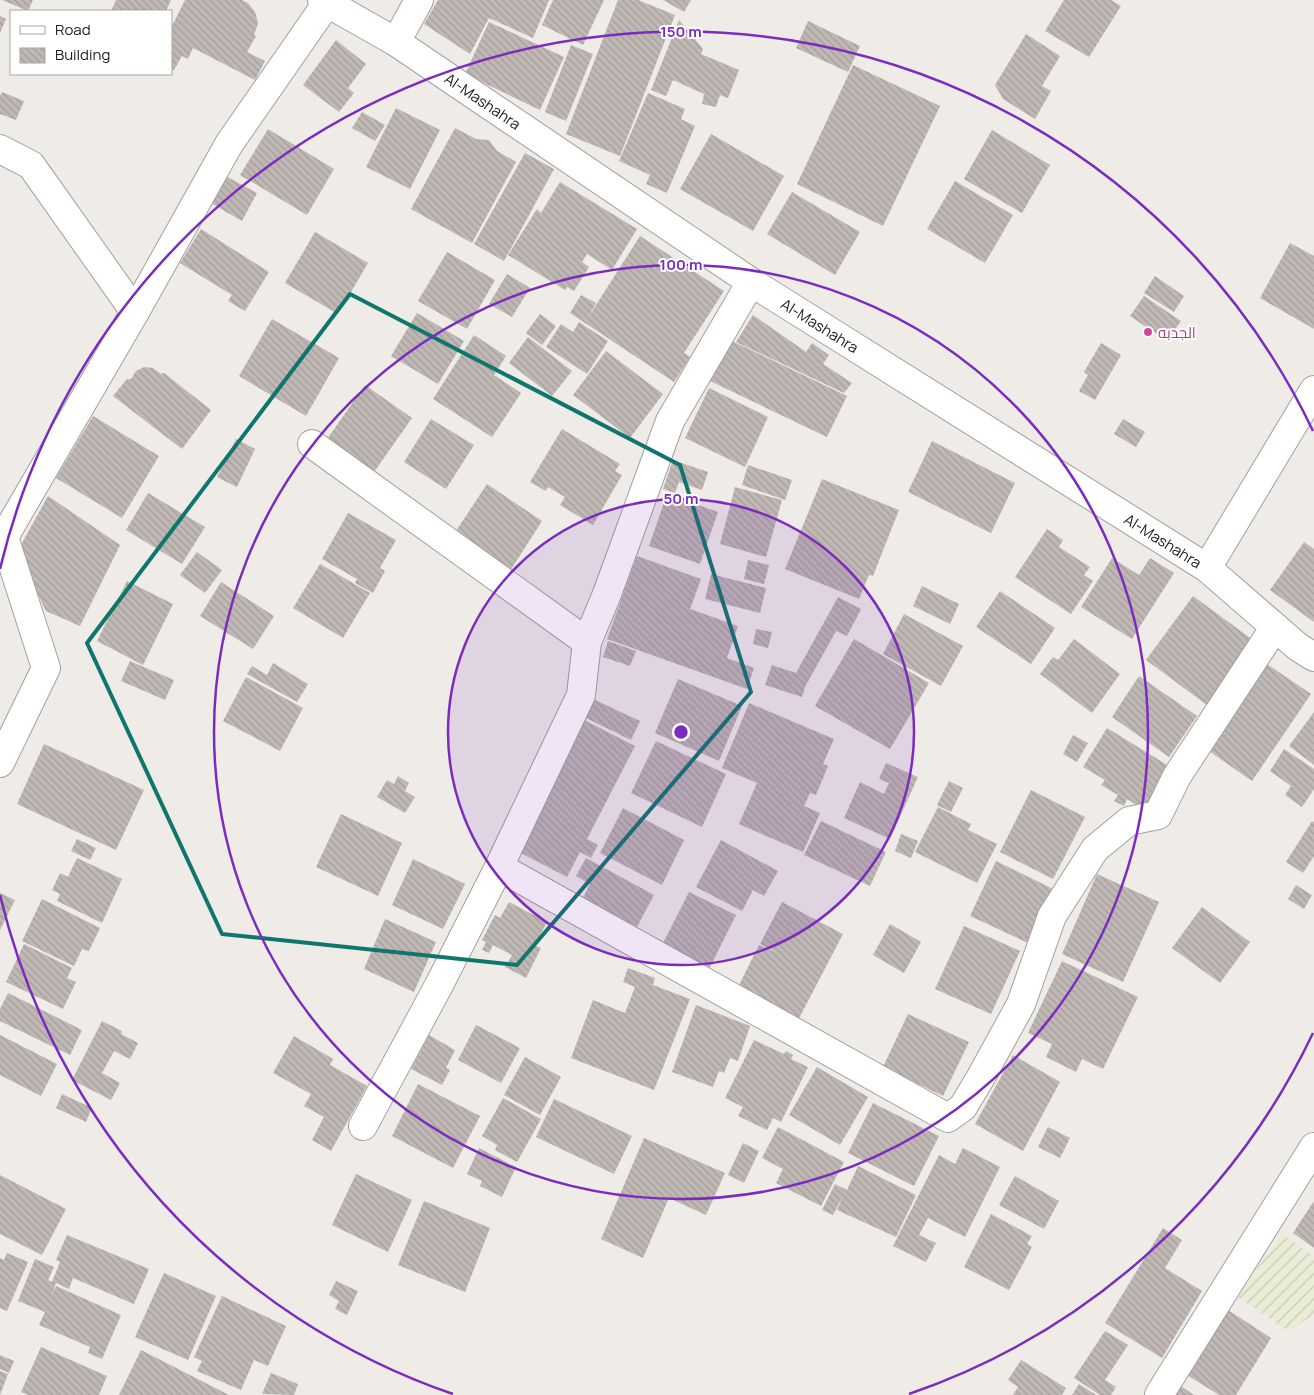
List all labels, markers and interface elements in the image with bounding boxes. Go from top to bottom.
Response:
legend [10,10,172,75]
text: Road [55,19,91,40]
text: 150 m [660,21,702,42]
text: Building [55,44,110,65]
street label: Al-Mashahra [441,67,525,134]
text: 100 m [660,254,702,275]
street label: Al-Mashahra [777,293,863,357]
place label: الجدبه [1158,322,1196,343]
marker: الجدبه [1142,326,1154,338]
text: 50 m [663,488,699,509]
street label: Al-Mashahra [1120,508,1206,573]
centre of rings [672,723,690,741]

